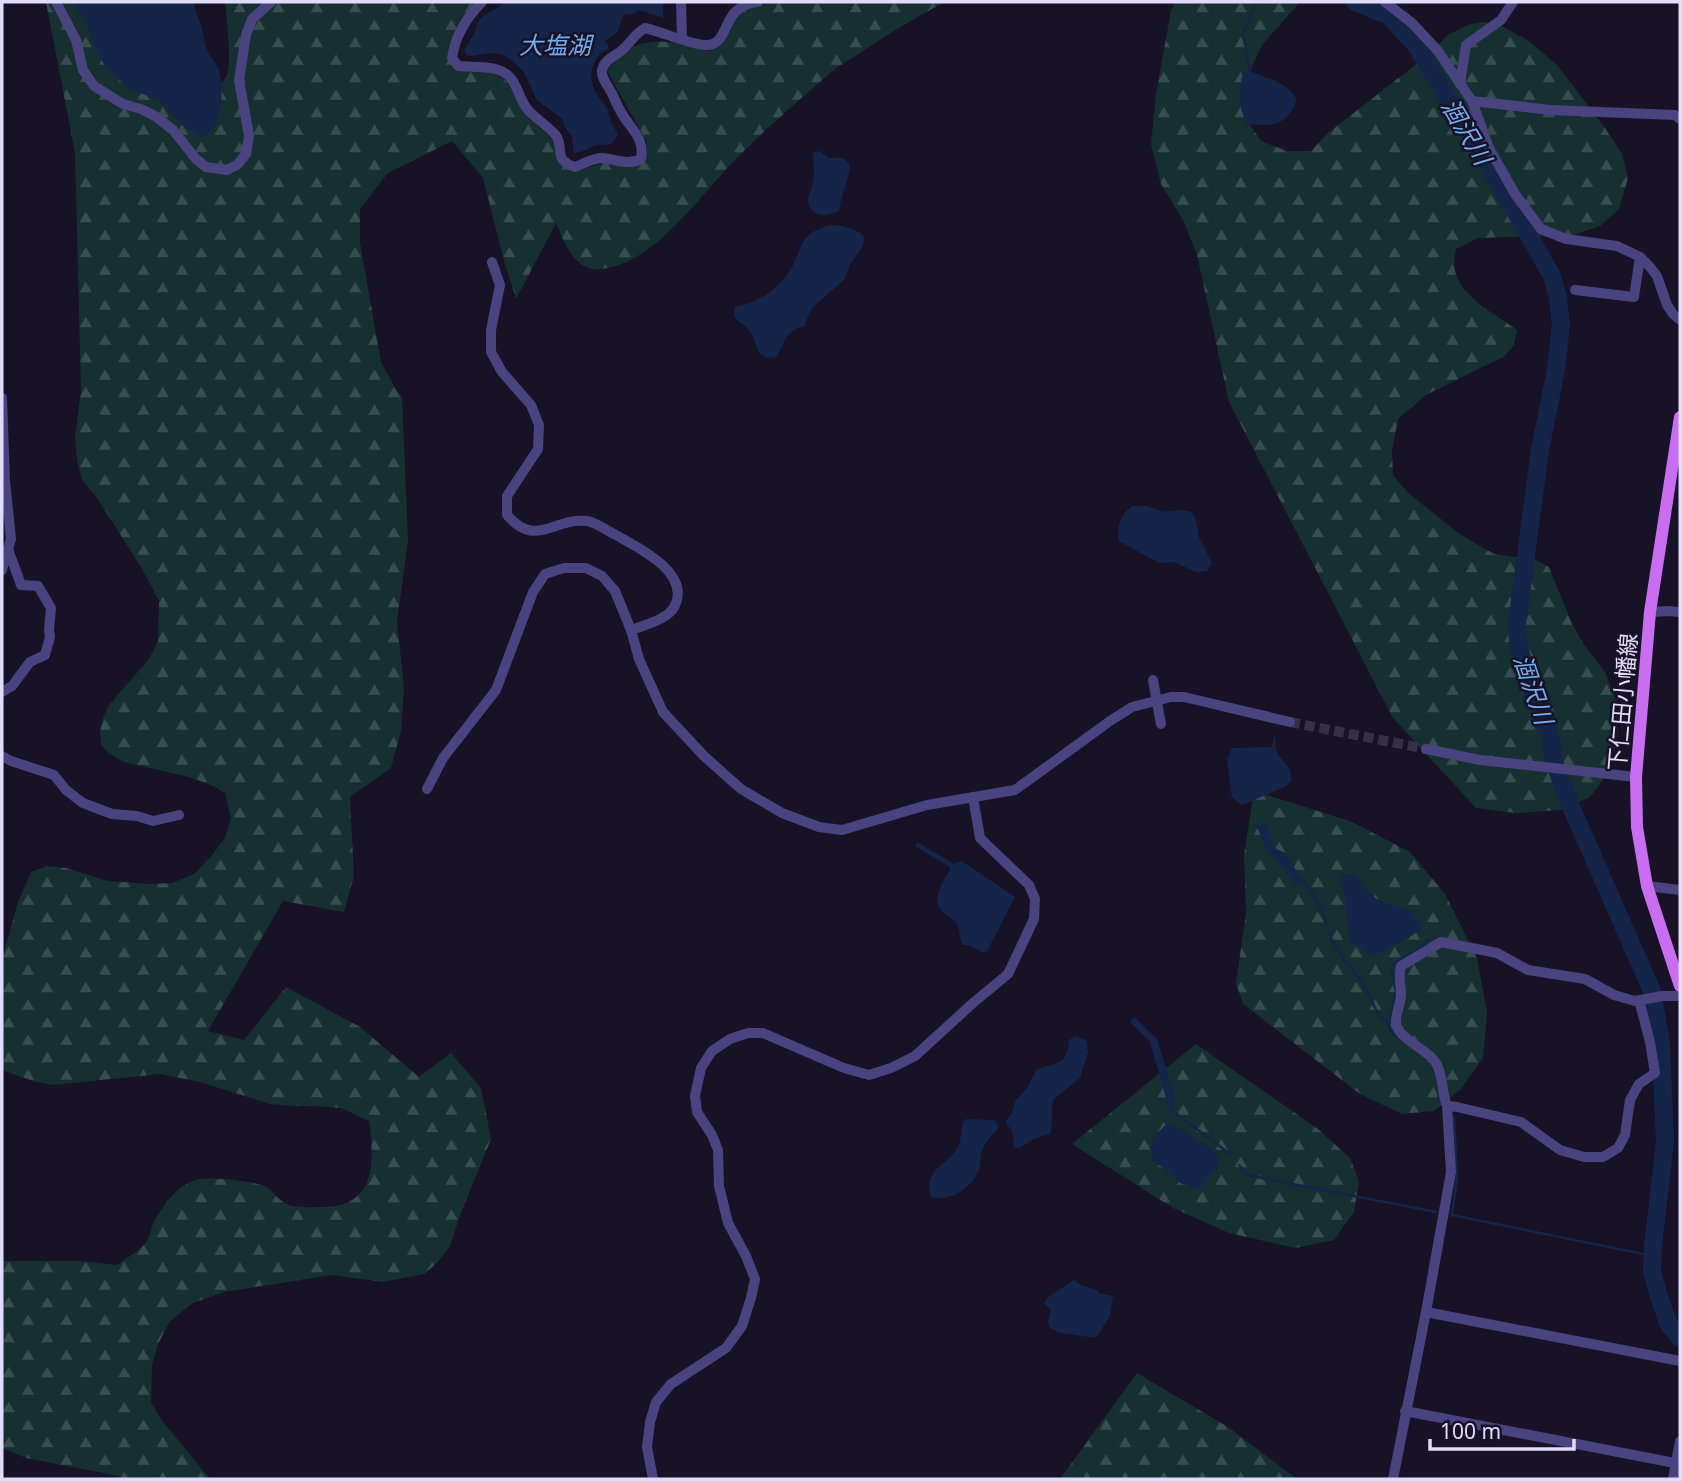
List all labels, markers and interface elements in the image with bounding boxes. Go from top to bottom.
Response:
water label: 大塩湖 [519,28,595,61]
water label: 涸沢川 [1434,92,1501,173]
street label: 下仁田小幡線 [1600,632,1644,772]
water label: 涸沢川 [1507,650,1562,731]
scale bar [1430,1408,1574,1452]
text: 100 m [1440,1417,1501,1445]

